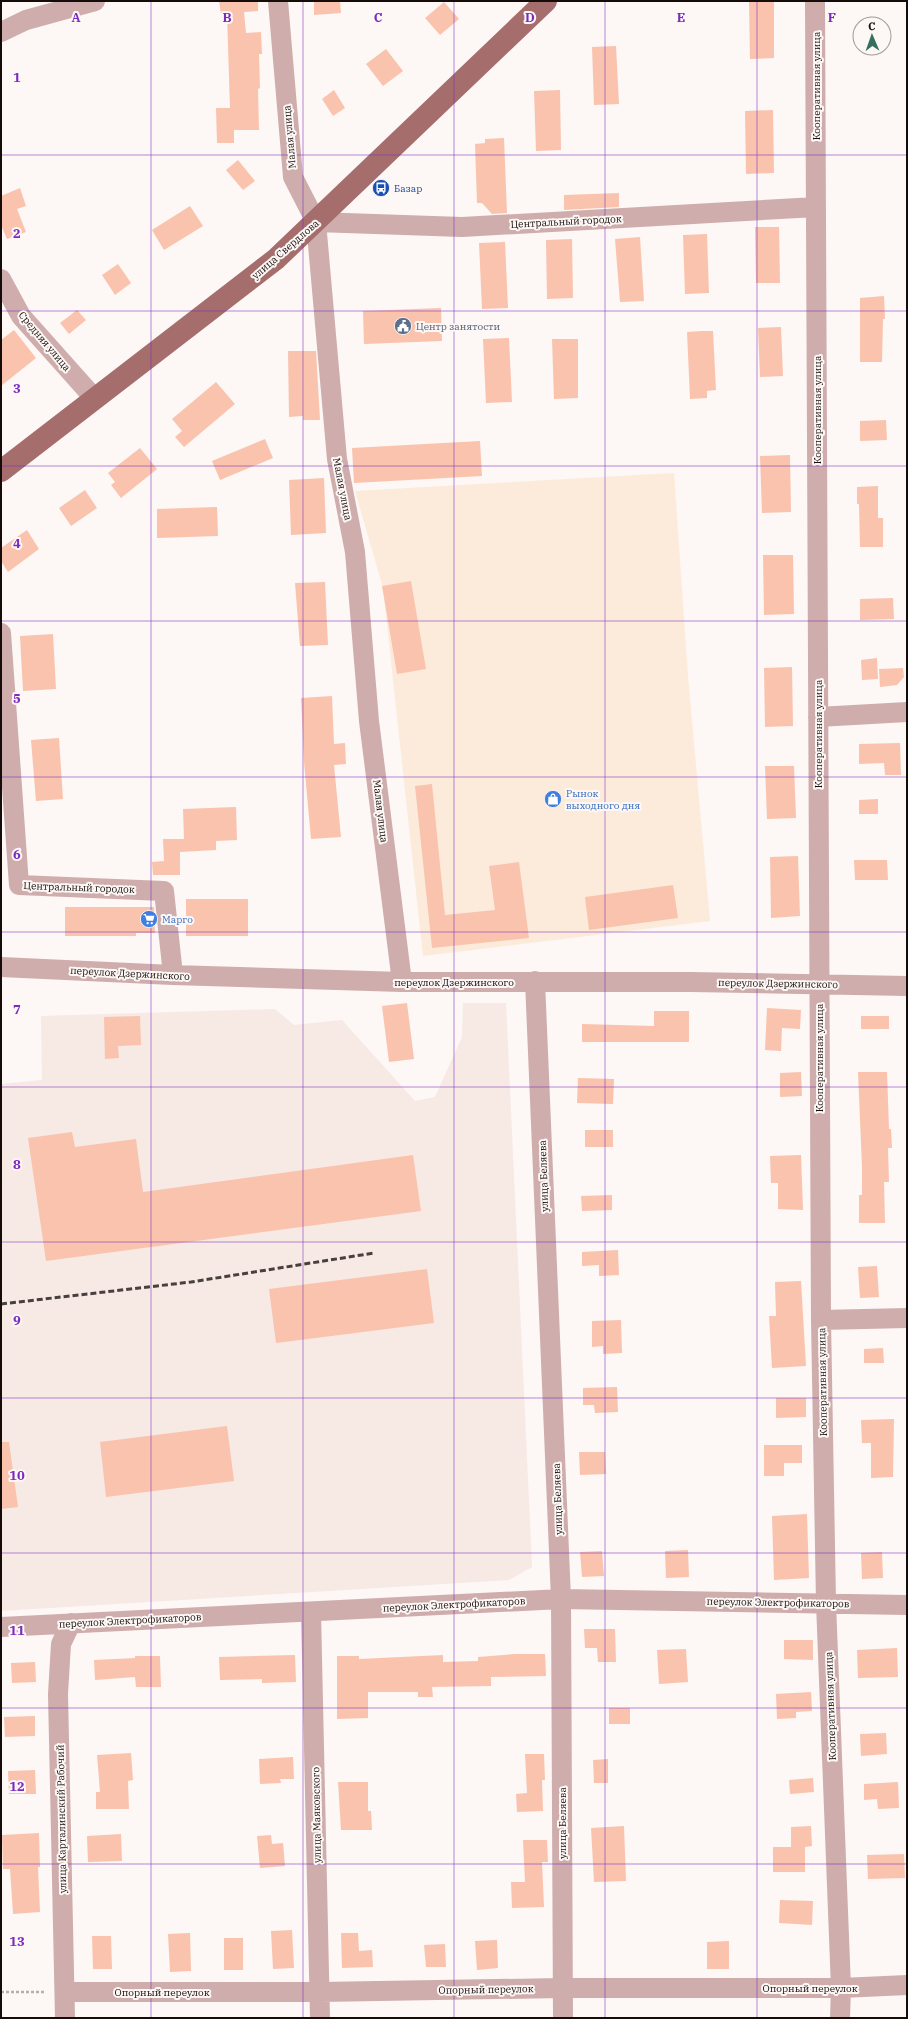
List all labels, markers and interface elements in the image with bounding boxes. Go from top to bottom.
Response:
text: A [71,9,81,26]
text: B [222,9,232,26]
text: C [374,9,383,26]
text: D [525,9,535,26]
text: E [677,9,685,26]
text: F [828,9,836,26]
north arrow [852,16,892,56]
text: С [868,19,876,33]
street label: Кооперативная улица [810,31,823,140]
text: 1 [13,69,21,86]
street label: Малая улица [280,104,299,169]
bus stop icon: Базар [371,178,391,198]
place label: Базар [394,182,422,195]
street label: Центральный городок [510,212,622,231]
street label: улица Свердлова [249,216,322,282]
text: 2 [13,225,21,242]
street label: Средняя улица [16,309,74,374]
public building icon: Центр занятости [393,316,413,336]
place label: Центр занятости [416,320,501,333]
street label: Кооперативная улица [811,355,824,464]
text: 3 [13,380,21,397]
street label: Малая улица [330,457,355,522]
text: 4 [13,535,21,552]
street label: Кооперативная улица [812,679,825,788]
text: 5 [13,690,21,707]
street label: Малая улица [370,779,391,844]
place label: Рынок выходного дня [566,787,640,812]
shop icon: Рынок выходного дня [543,789,563,809]
text: 6 [13,846,21,863]
street label: Центральный городок [23,879,135,896]
supermarket icon: Марго [139,909,159,929]
place label: Марго [162,913,193,926]
street label: переулок Дзержинского [70,964,190,983]
street label: переулок Дзержинского [394,976,514,989]
street label: переулок Дзержинского [718,976,838,991]
text: 7 [13,1001,21,1018]
street label: Кооперативная улица [813,1003,826,1112]
street label: улица Беляева [536,1139,551,1212]
text: 8 [13,1156,21,1173]
text: 9 [13,1312,21,1329]
street label: Кооперативная улица [815,1327,830,1436]
street label: улица Беляева [550,1462,565,1535]
text: 10 [9,1467,25,1484]
street label: переулок Электрофикаторов [382,1594,526,1615]
street label: переулок Электрофикаторов [706,1595,850,1610]
street label: переулок Электрофикаторов [58,1610,202,1631]
text: 11 [9,1622,25,1639]
street label: Кооперативная улица [822,1651,839,1761]
street label: улица Карталинский Рабочий [54,1744,69,1894]
street label: улица Маяковского [309,1767,324,1863]
text: 12 [9,1778,25,1795]
street label: улица Беляева [556,1787,569,1859]
text: 13 [9,1933,25,1950]
street label: Опорный переулок [438,1982,534,1997]
street label: Опорный переулок [763,1982,858,1995]
street label: Опорный переулок [115,1986,210,1999]

